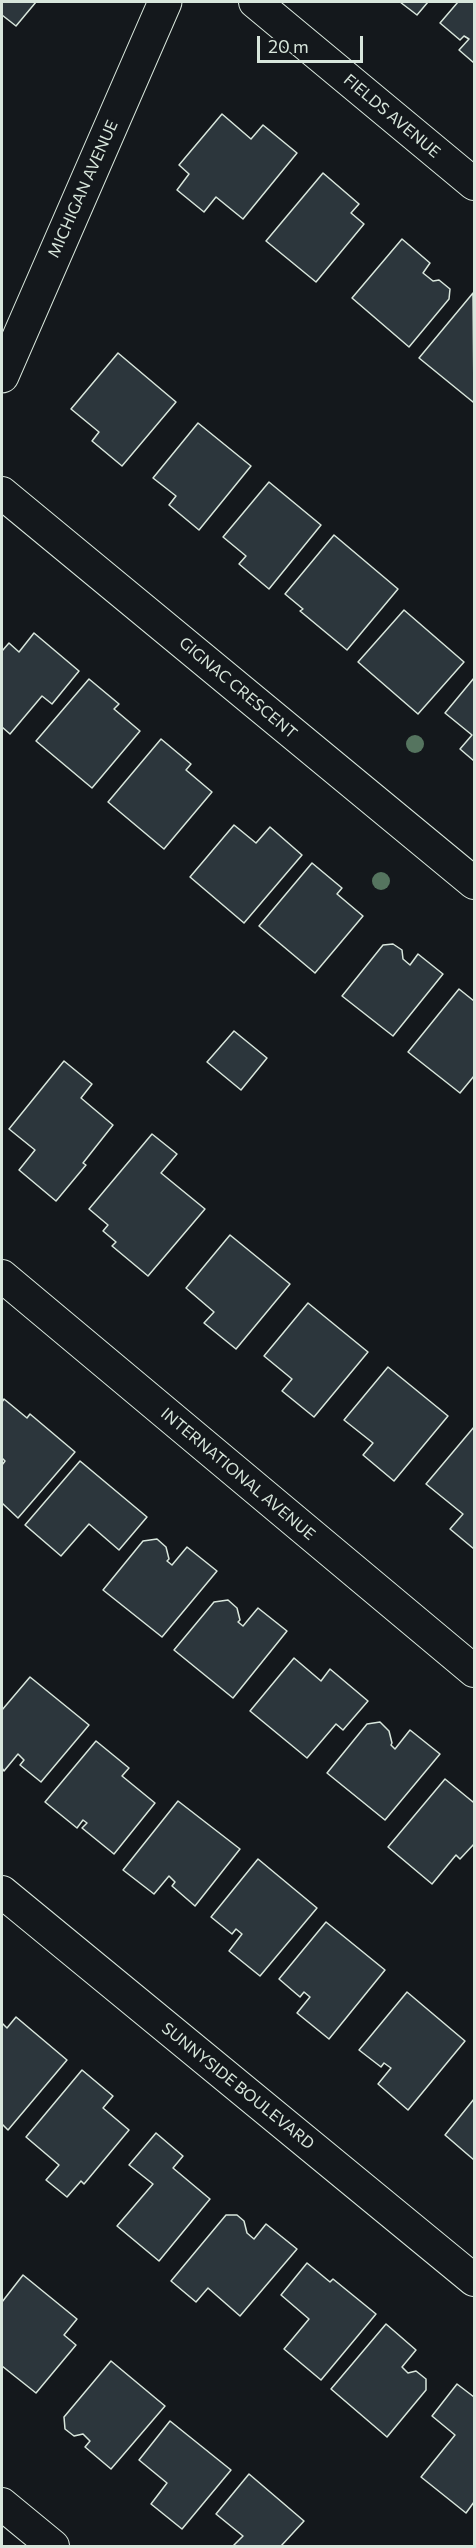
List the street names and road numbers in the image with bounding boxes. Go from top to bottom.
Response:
street label: FIELDS AVENUE [340,70,444,162]
street label: MICHIGAN AVENUE [44,117,122,261]
street label: GIGNAC CRESCENT [175,633,301,743]
street label: INTERNATIONAL AVENUE [157,1404,319,1544]
street label: SUNNYSIDE BOULEVARD [158,2019,318,2153]

